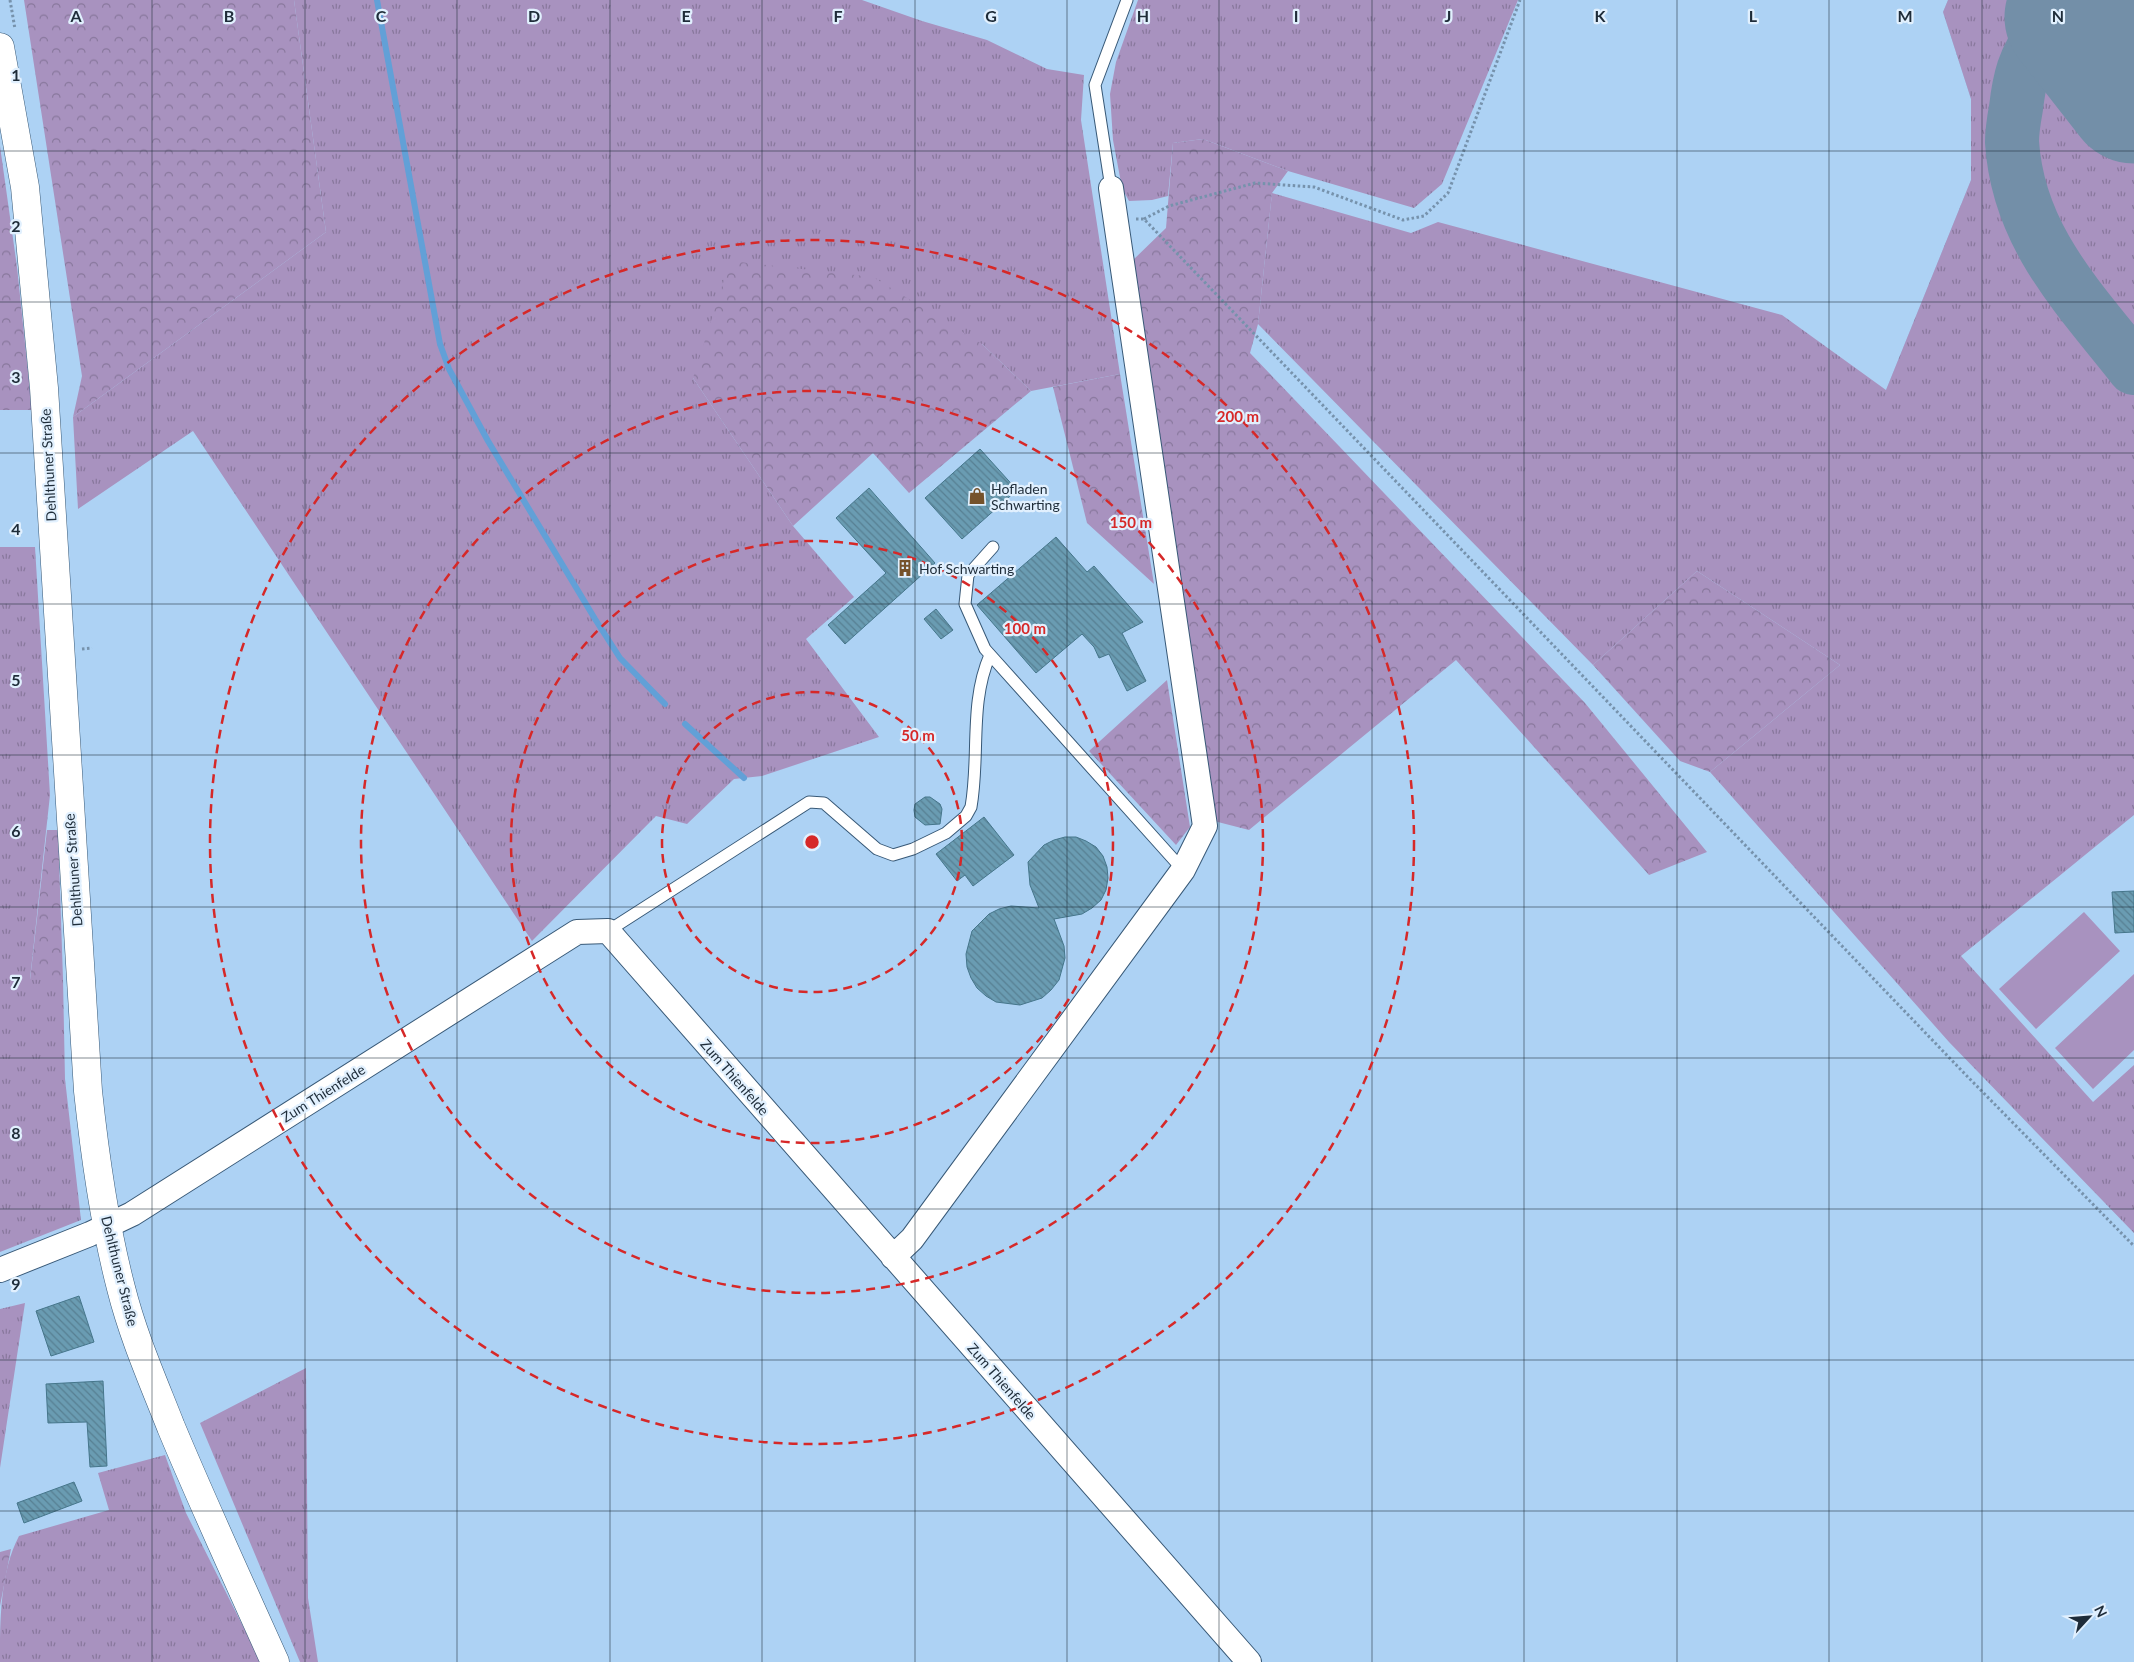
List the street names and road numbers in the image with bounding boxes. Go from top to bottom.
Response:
street label: Dehlthuner Straße [37,408,59,522]
street label: Dehlthuner Straße [61,813,85,927]
street label: Zum Thienfelde [697,1035,773,1119]
street label: Zum Thienfelde [278,1060,368,1126]
street label: Dehlthuner Straße [98,1214,142,1328]
street label: Zum Thienfelde [964,1339,1040,1423]

